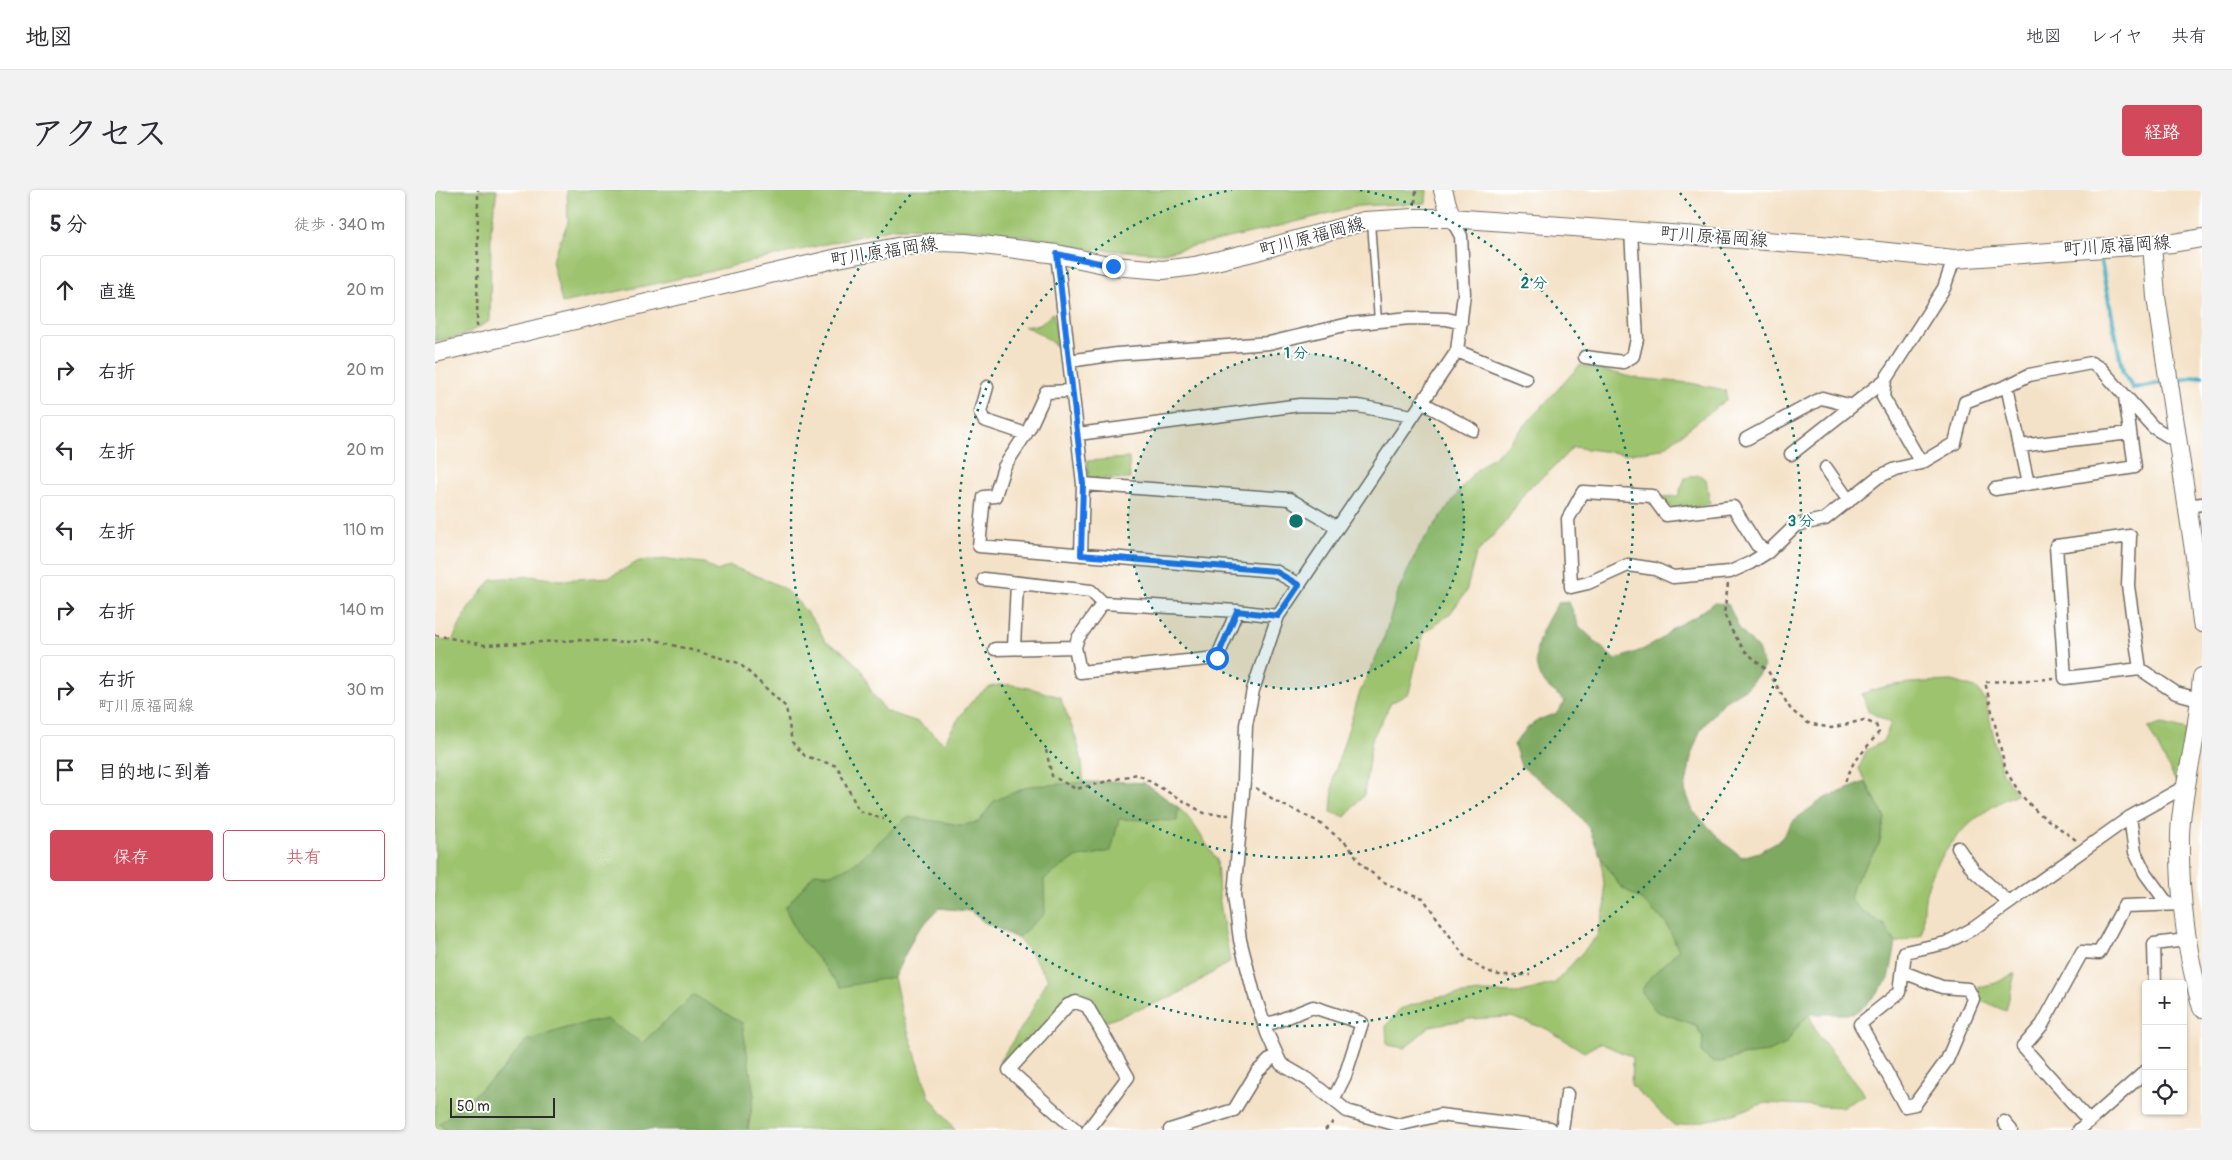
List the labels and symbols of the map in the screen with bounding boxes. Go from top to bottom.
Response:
street label: 町川原福岡線 [1257,212,1367,262]
street label: 町川原福岡線 [1659,222,1769,252]
street label: 町川原福岡線 [2062,231,2172,261]
street label: 町川原福岡線 [829,232,939,272]
route end [1102,255,1125,278]
text: 2 分 [1521,274,1547,293]
text: 1 分 [1284,344,1308,363]
centre of rings [1287,512,1305,530]
text: 3 分 [1788,512,1814,531]
route start [1206,647,1229,670]
scale bar [450,1095,555,1118]

